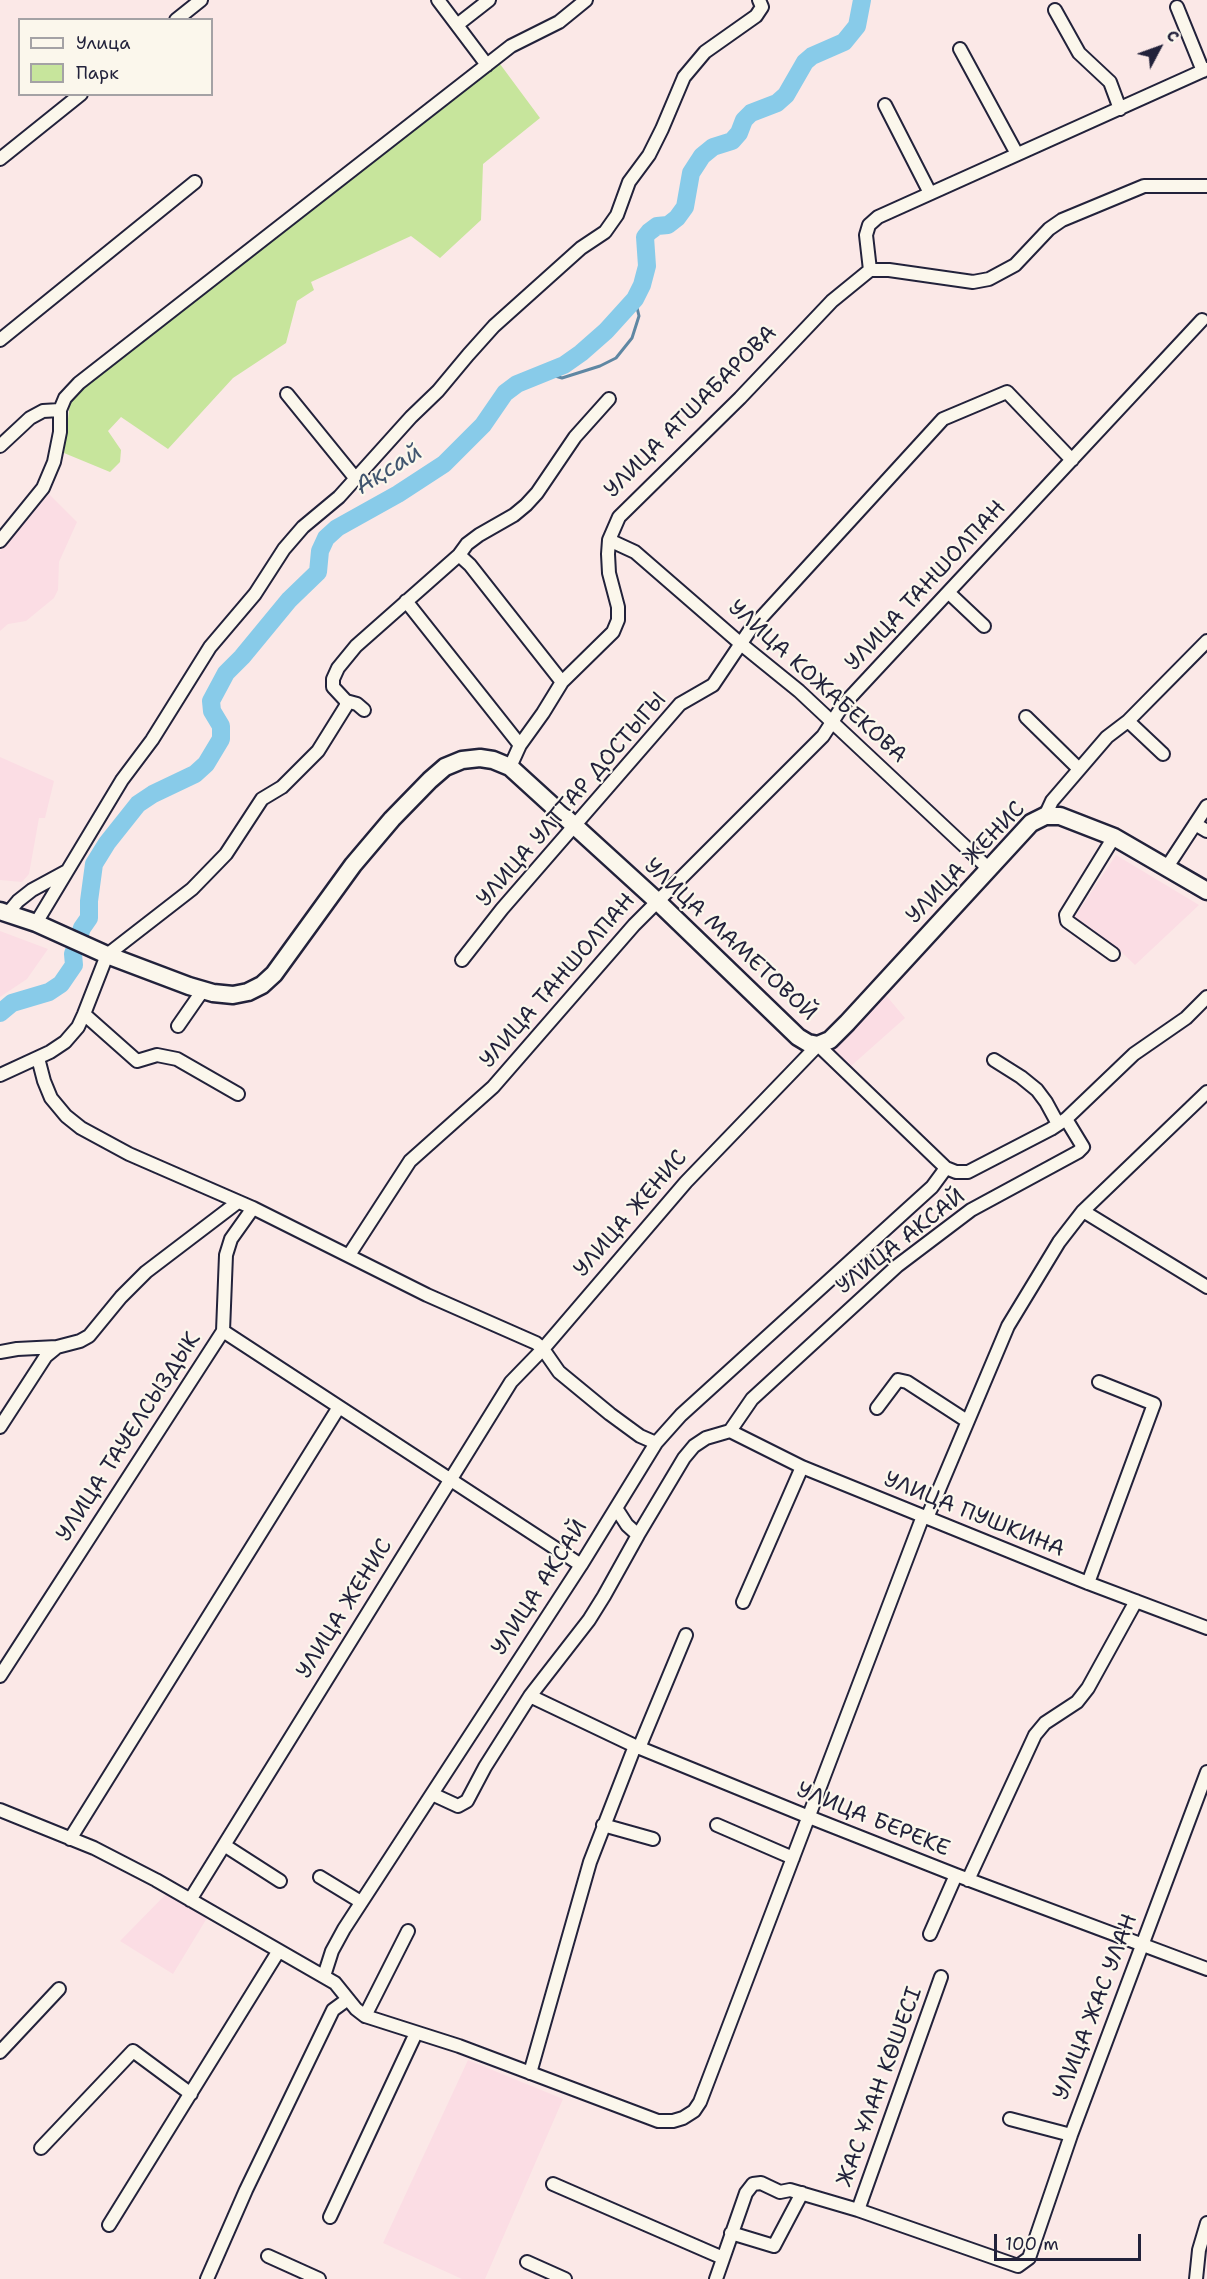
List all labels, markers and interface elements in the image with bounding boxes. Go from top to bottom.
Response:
legend [18,18,213,96]
north arrow [1129,18,1189,78]
text: С [1162,25,1184,46]
text: Улица [76,31,130,55]
text: Парк [76,61,119,85]
street label: УЛИЦА АТШАБАРОВА [599,320,783,504]
water label: Ақсай [350,438,428,502]
street label: УЛИЦА ТАНШОЛПАН [840,495,1012,677]
street label: УЛИЦА КОЖАБЕКОВА [722,595,912,769]
street label: УЛИЦА УЛТТАР ДОСТЫГЫ [472,687,672,913]
street label: УЛИЦА ЖЕНИС [901,796,1031,930]
street label: УЛИЦА МАМЕТОВОЙ [638,853,822,1027]
street label: УЛИЦА ТАНШОЛПАН [475,888,641,1074]
street label: УЛИЦА ЖЕНИС [569,1145,693,1283]
street label: УЛИЦА АКСАЙ [831,1184,971,1300]
street label: УЛИЦА ТАУЕЛСЫЗДЫК [51,1327,207,1547]
street label: УЛИЦА ПУШКИНА [880,1467,1068,1563]
street label: УЛИЦА АКСАЙ [486,1515,594,1661]
street label: УЛИЦА ЖЕНИС [292,1534,398,1684]
street label: УЛИЦА БЕРЕКЕ [793,1777,953,1863]
street label: УЛИЦА ЖАС УЛАН [1048,1910,1144,2104]
street label: ЖАС ҰЛАН КӨШЕСІ [832,1984,928,2190]
scale bar [997,2222,1144,2260]
text: 100 m [1005,2232,1059,2256]

